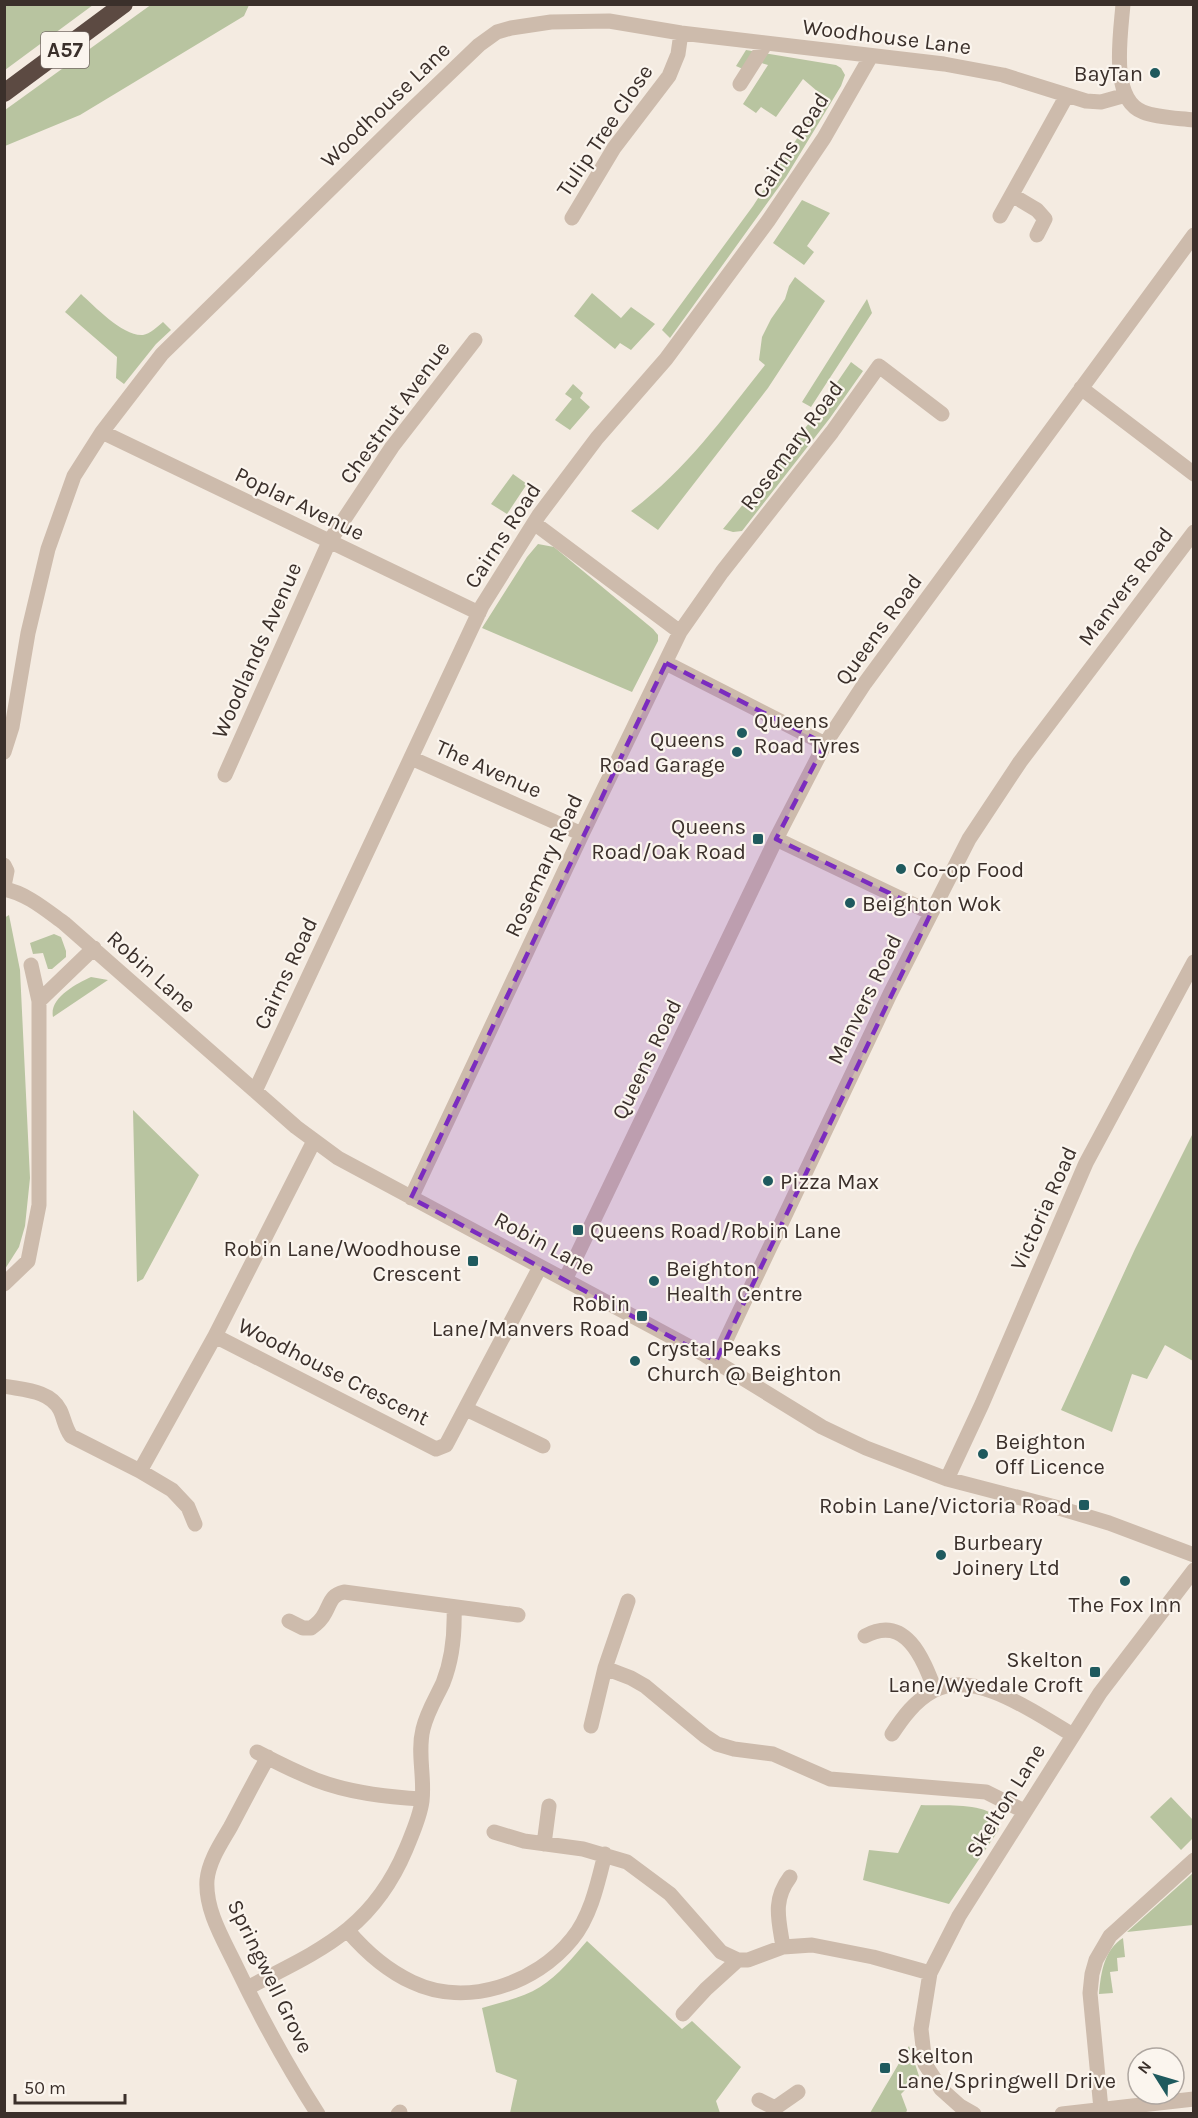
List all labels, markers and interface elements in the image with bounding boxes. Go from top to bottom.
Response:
street label: Woodhouse Lane [801,14,973,60]
road number: A57 [41,32,89,68]
street label: Woodhouse Lane [316,36,456,173]
street label: Tulip Tree Close [551,60,658,201]
place label: BayTan [1074,61,1143,87]
marker: BayTan [1148,66,1162,80]
street label: Cairns Road [747,88,835,203]
street label: Chestnut Avenue [334,336,455,489]
street label: Rosemary Road [735,376,849,515]
street label: Poplar Avenue [231,461,369,546]
street label: Cairns Road [459,478,547,593]
street label: Manvers Road [1073,522,1179,651]
street label: Woodlands Avenue [206,558,307,742]
street label: Queens Road [830,569,928,690]
place label: Queens Road Tyres [754,708,860,759]
marker: Queens Road Tyres [735,726,749,740]
place label: Queens Road Garage [599,727,725,778]
street label: The Avenue [432,734,546,804]
marker: Queens Road Garage [730,745,744,759]
street label: Rosemary Road [499,790,588,941]
place label: Queens Road/Oak Road [591,814,746,865]
marker: Queens Road/Oak Road [751,832,765,846]
place label: Co-op Food [913,857,1024,883]
marker: Co-op Food [894,862,908,876]
place label: Beighton Wok [862,891,1001,917]
marker: Beighton Wok [843,896,857,910]
street label: Cairns Road [249,913,323,1034]
street label: Robin Lane [102,925,201,1018]
street label: Manvers Road [822,930,908,1069]
street label: Queens Road [607,995,687,1124]
street label: Victoria Road [1005,1142,1083,1274]
place label: Pizza Max [780,1169,879,1195]
marker: Pizza Max [761,1174,775,1188]
street label: Robin Lane [490,1206,599,1281]
place label: Queens Road/Robin Lane [590,1218,841,1244]
marker: Queens Road/Robin Lane [571,1223,585,1237]
place label: Robin Lane/Woodhouse Crescent [223,1236,461,1287]
marker: Robin Lane/Woodhouse Crescent [466,1254,480,1268]
place label: Beighton Health Centre [666,1256,803,1307]
marker: Beighton Health Centre [647,1274,661,1288]
place label: Robin Lane/Manvers Road [432,1291,630,1342]
marker: Robin Lane/Manvers Road [635,1309,649,1323]
street label: Woodhouse Crescent [234,1312,434,1431]
place label: Crystal Peaks Church @ Beighton [647,1336,842,1387]
marker: Crystal Peaks Church @ Beighton [628,1354,642,1368]
place label: Beighton Off Licence [995,1429,1105,1480]
marker: Beighton Off Licence [976,1447,990,1461]
place label: Robin Lane/Victoria Road [819,1493,1072,1519]
marker: Robin Lane/Victoria Road [1077,1498,1091,1512]
place label: Burbeary Joinery Ltd [953,1530,1060,1581]
marker: Burbeary Joinery Ltd [934,1548,948,1562]
marker: The Fox Inn [1118,1574,1132,1588]
place label: The Fox Inn [1069,1592,1181,1618]
place label: Skelton Lane/Wyedale Croft [888,1647,1083,1698]
marker: Skelton Lane/Wyedale Croft [1088,1665,1102,1679]
street label: Skelton Lane [961,1739,1051,1862]
street label: Springwell Grove [222,1895,319,2057]
place label: Skelton Lane/Springwell Drive [897,2043,1116,2094]
north arrow [1126,2046,1186,2106]
text: N [1133,2057,1155,2078]
marker: Skelton Lane/Springwell Drive [878,2061,892,2075]
scale bar [15,2067,124,2105]
text: 50 m [24,2077,66,2099]

